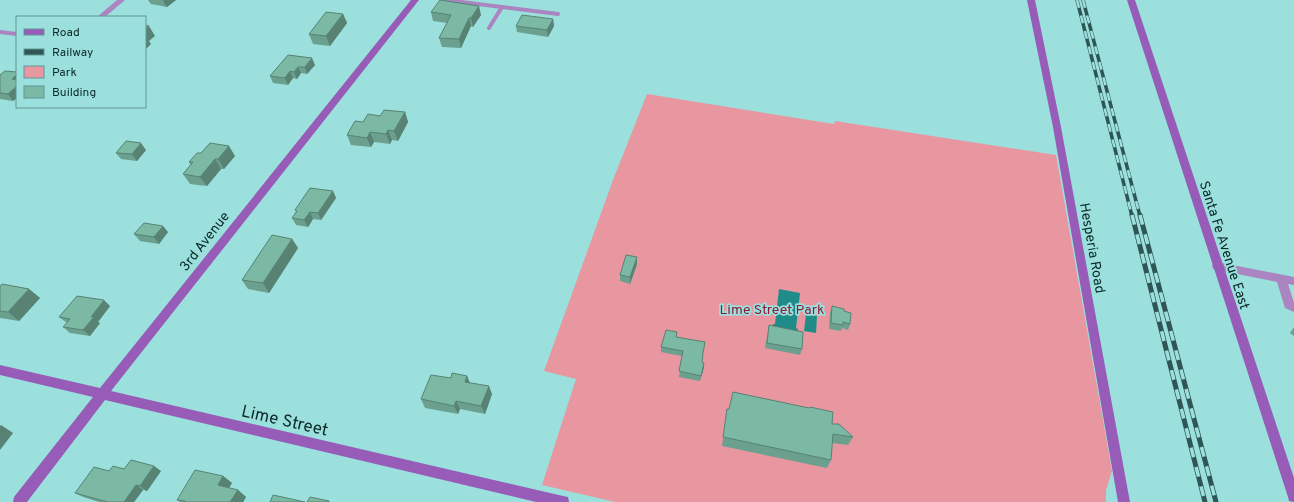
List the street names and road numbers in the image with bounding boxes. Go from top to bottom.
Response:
street label: Santa Fe Avenue East [1195,179,1252,312]
street label: Hesperia Road [1075,202,1108,295]
street label: 3rd Avenue [177,209,234,275]
street label: Lime Street [239,401,330,443]

